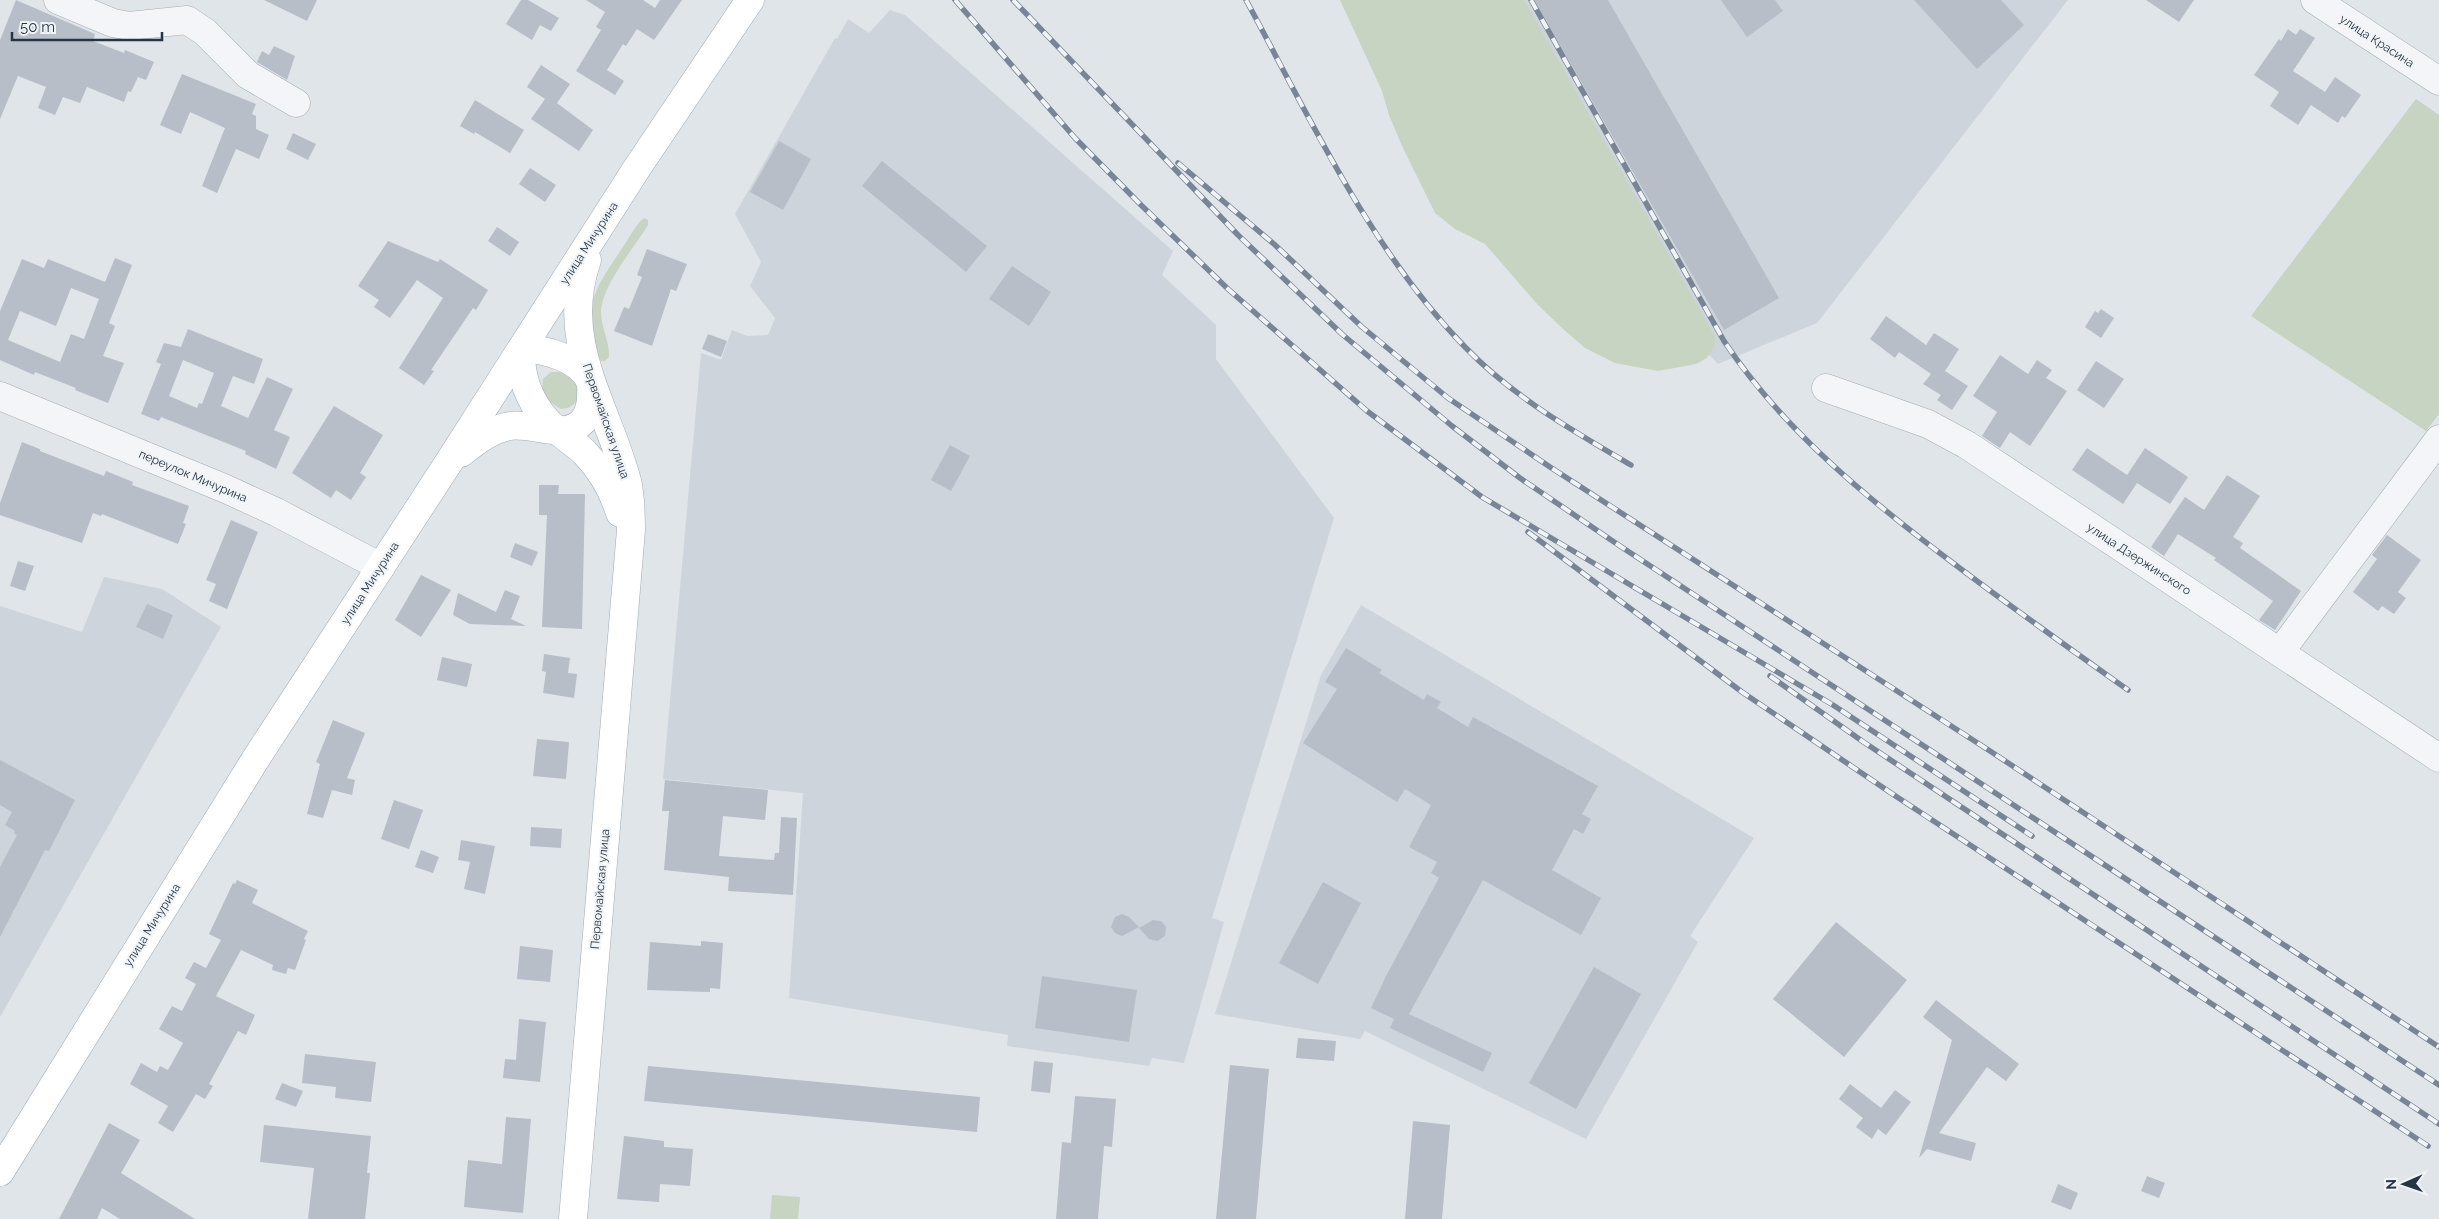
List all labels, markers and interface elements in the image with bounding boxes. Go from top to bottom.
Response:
scale bar [12,10,162,42]
street label: улица Красина [2337,12,2417,70]
text: 50 m [20,18,55,36]
street label: улица Мичурина [557,199,621,287]
street label: Первомайская улица [580,362,632,480]
street label: переулок Мичурина [137,447,249,505]
street label: улица Дзержинского [2084,520,2194,598]
street label: улица Мичурина [338,539,402,627]
street label: Первомайская улица [588,828,612,950]
street label: улица Мичурина [121,881,183,969]
north arrow [2379,1159,2429,1209]
text: N [2383,1179,2399,1190]

